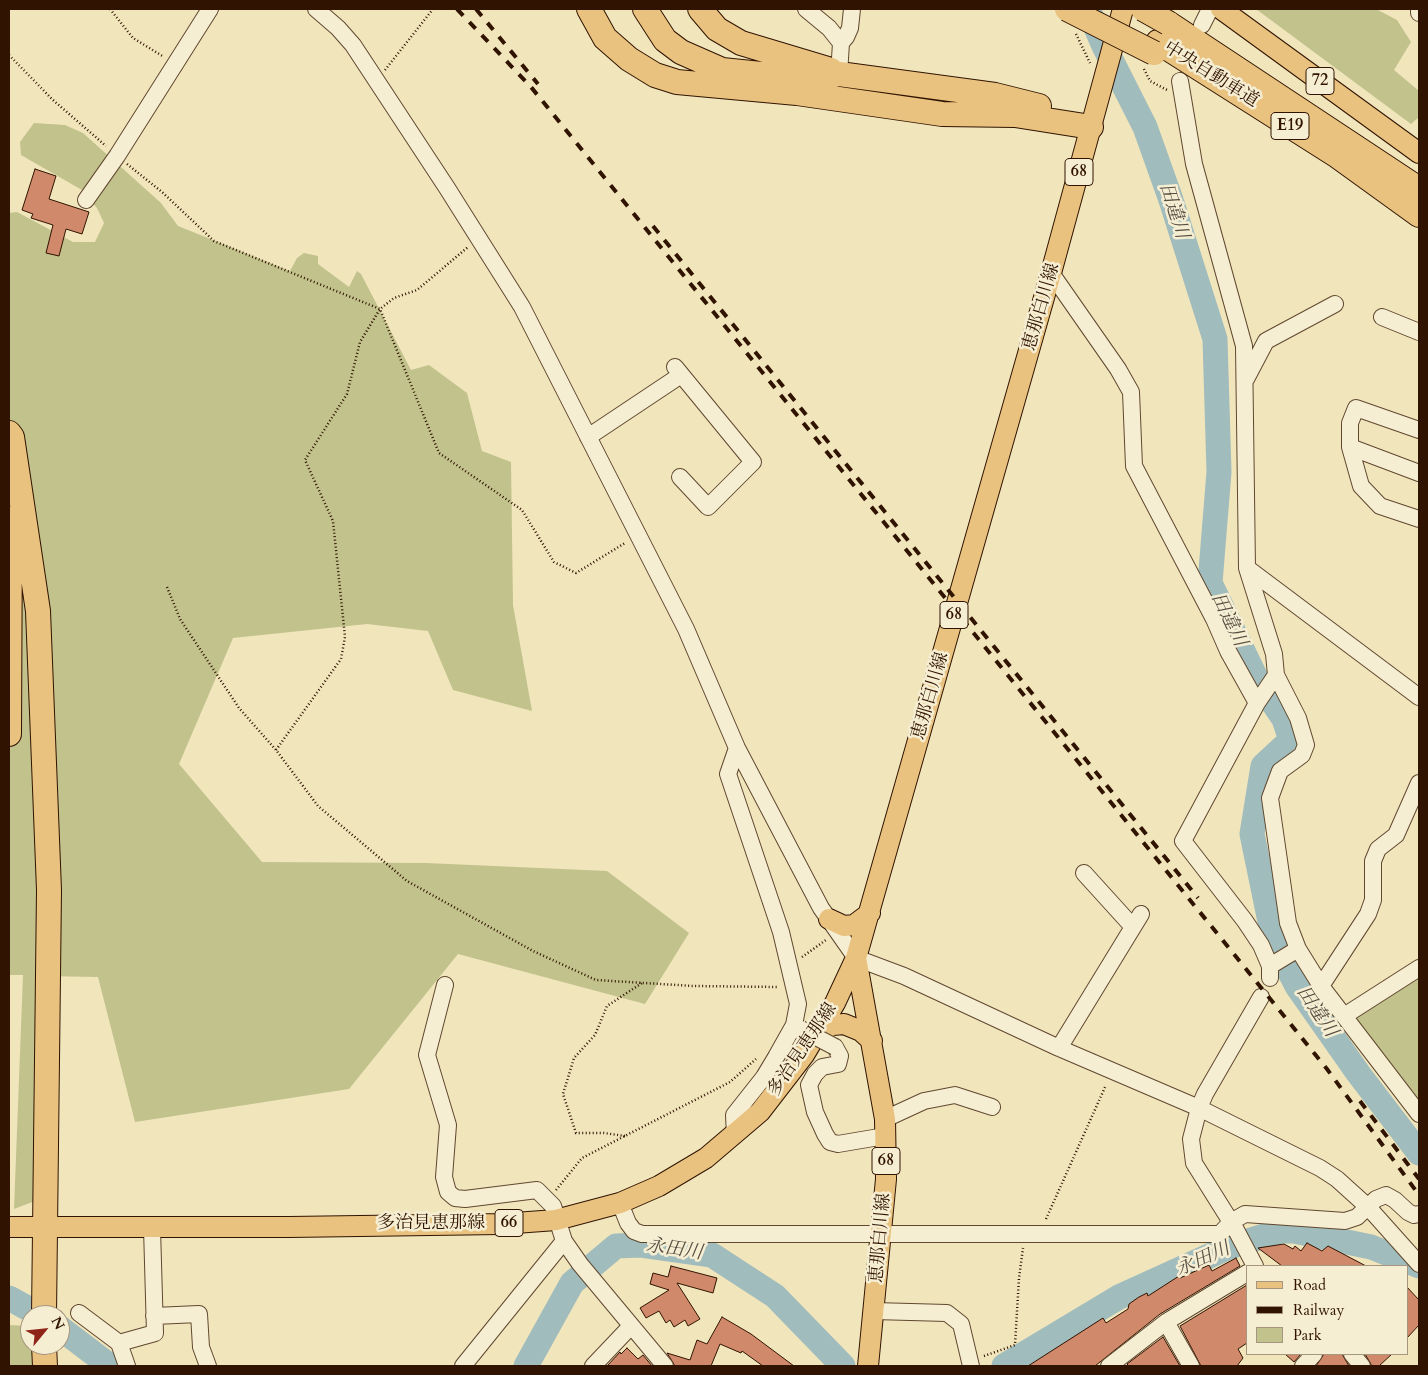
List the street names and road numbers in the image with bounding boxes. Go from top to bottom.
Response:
street label: 中央自動車道 [1159,37,1263,113]
road number: 72 [1306,68,1334,94]
road number: E19 [1271,112,1309,140]
road number: 68 [1065,158,1093,186]
street label: 恵那白川線 [1019,261,1065,353]
road number: 68 [940,602,968,628]
street label: 恵那白川線 [908,650,954,742]
street label: 多治見恵那線 [764,999,842,1101]
road number: 68 [872,1148,900,1174]
street label: 恵那白川線 [866,1192,896,1284]
road number: 66 [495,1210,523,1236]
street label: 多治見恵那線 [377,1213,485,1235]

